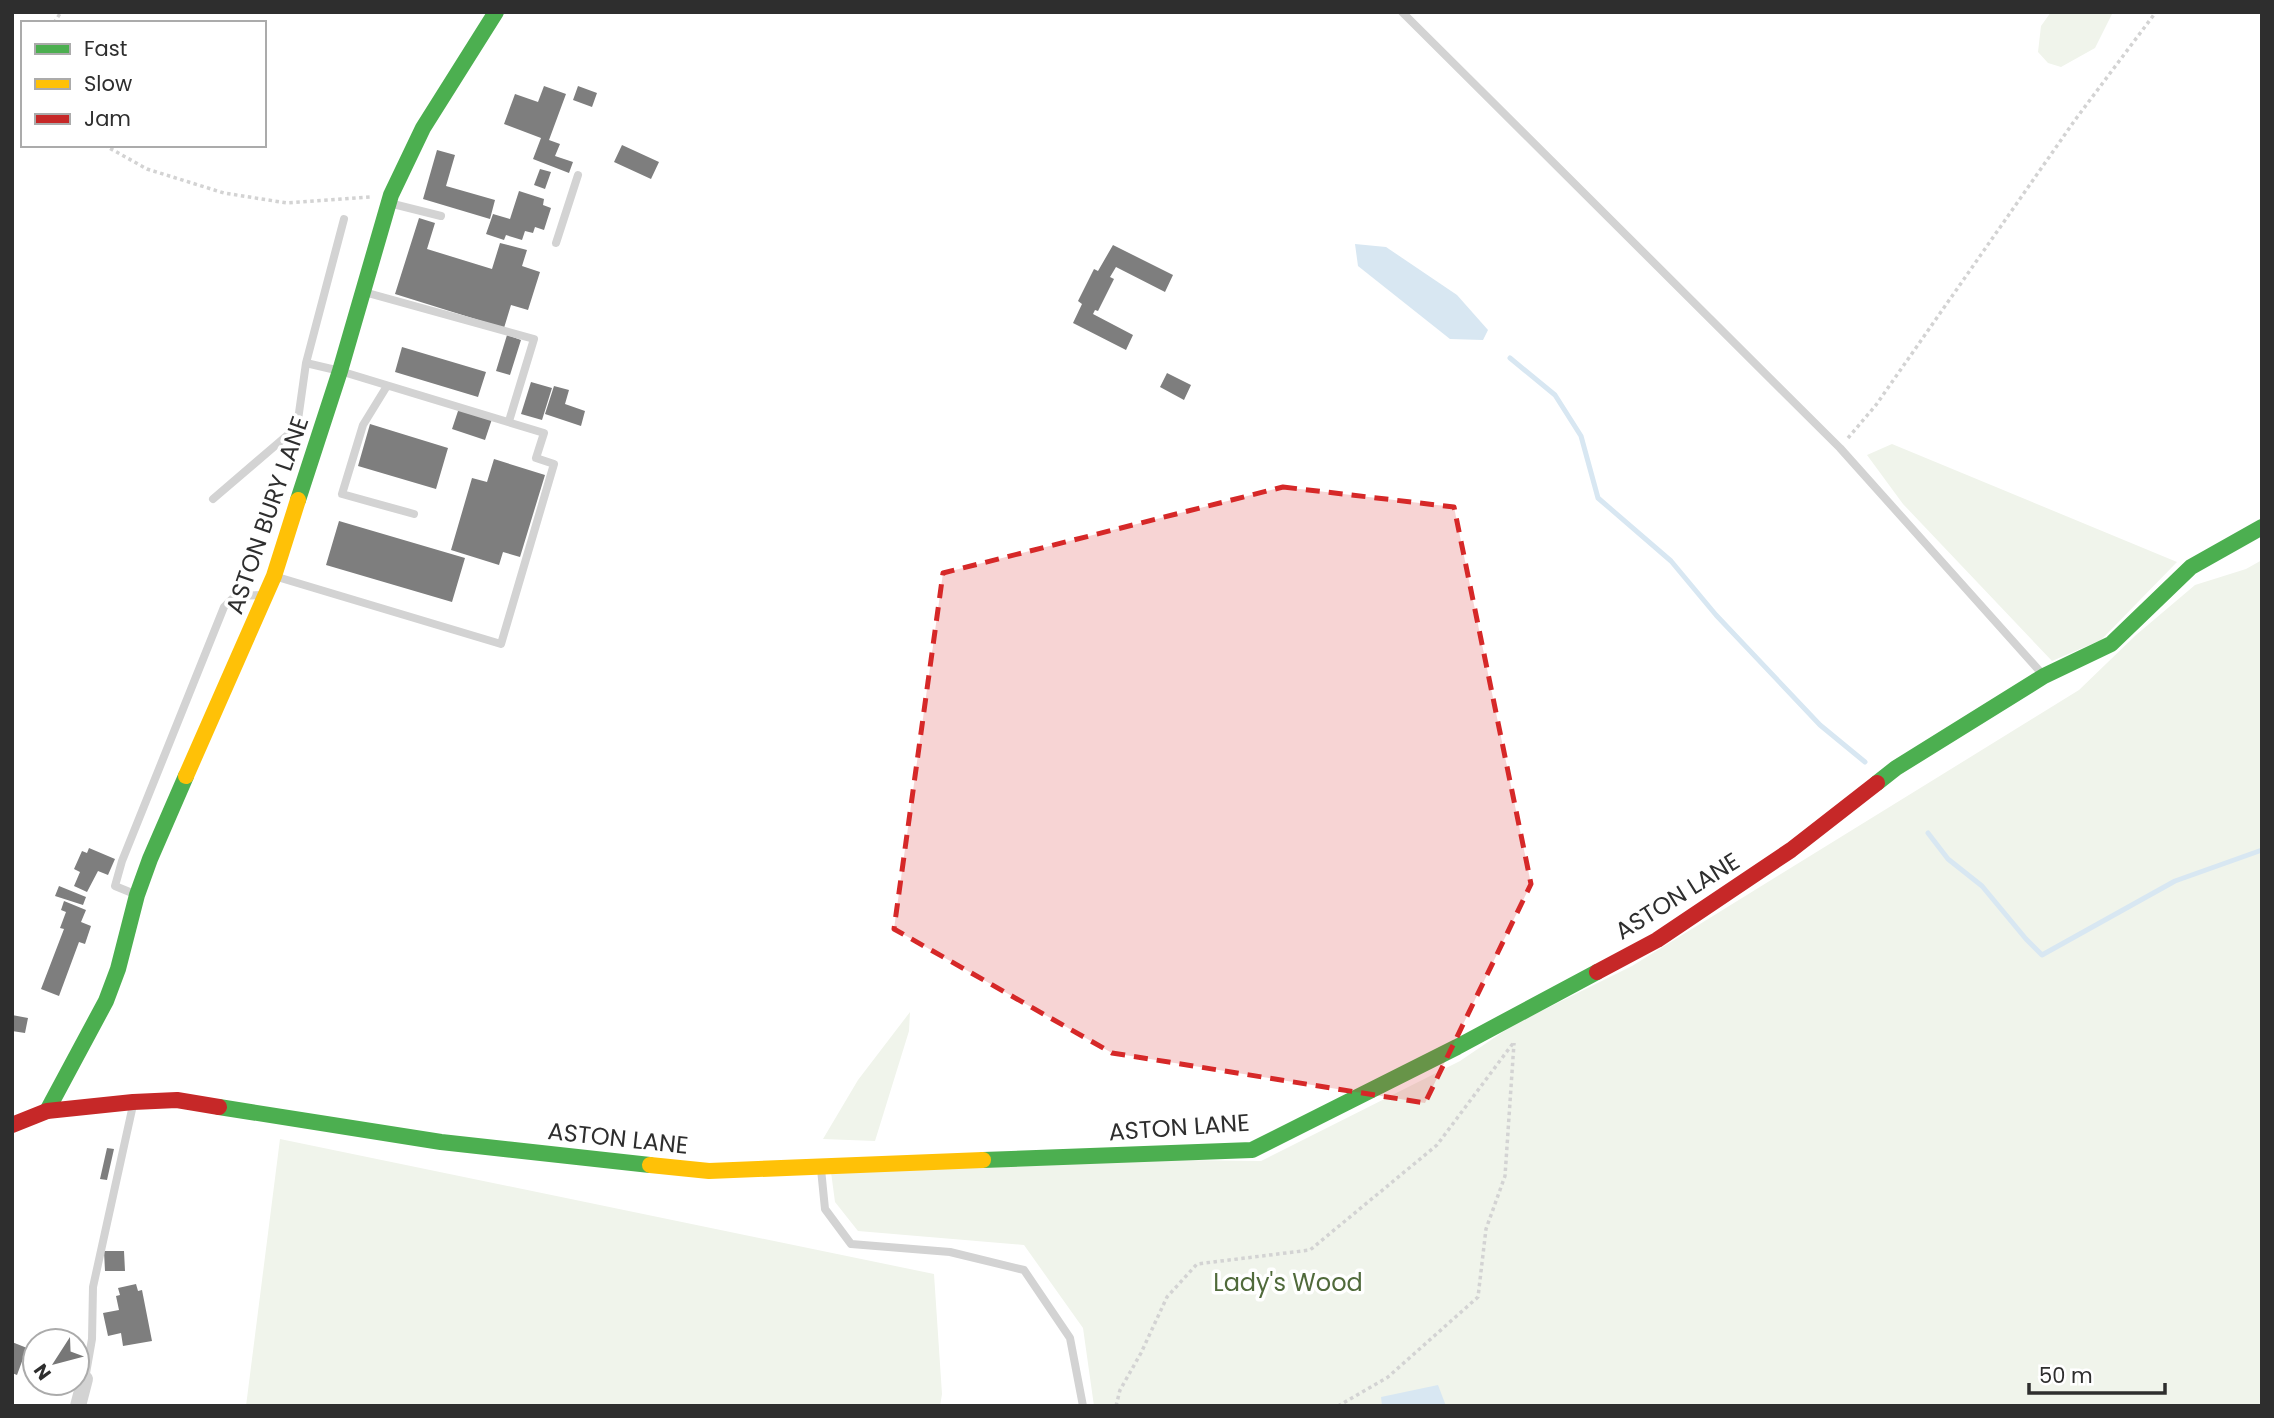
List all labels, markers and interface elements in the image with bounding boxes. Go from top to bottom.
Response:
legend [21,21,266,147]
text: Fast [84,34,127,63]
text: Slow [84,69,132,98]
text: Jam [84,104,131,133]
street label: ASTON BURY LANE [218,412,316,618]
street label: ASTON LANE [1608,845,1746,947]
street label: ASTON LANE [1107,1106,1251,1148]
street label: ASTON LANE [546,1114,690,1162]
park label: Lady's Wood [1213,1266,1363,1299]
north arrow [21,1327,91,1397]
scale bar [2029,1352,2166,1396]
text: N [28,1358,58,1385]
text: 50 m [2039,1361,2093,1390]

